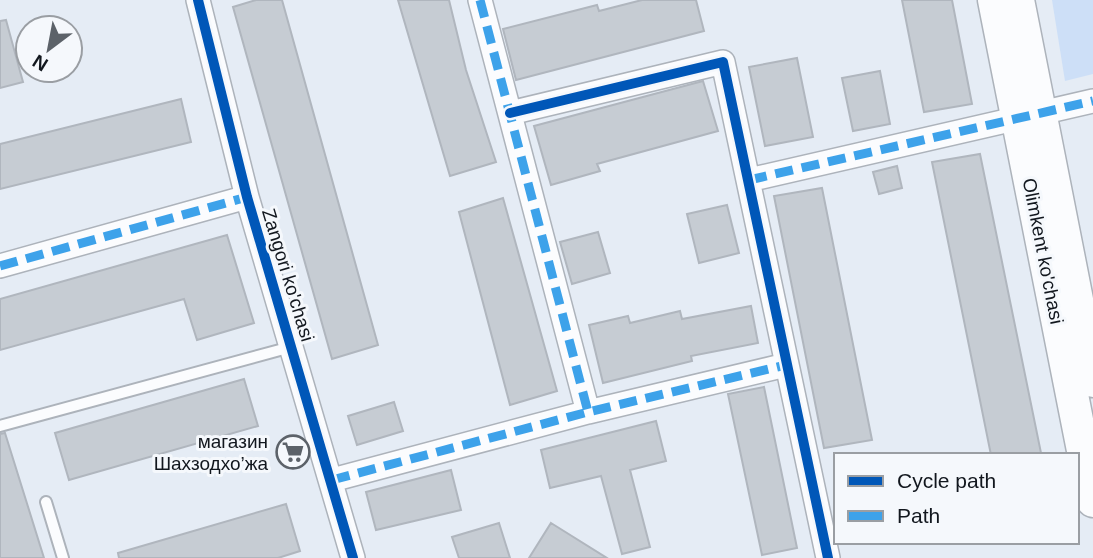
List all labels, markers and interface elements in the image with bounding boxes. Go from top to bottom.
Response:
north arrow [14,14,84,84]
text: N [29,50,52,76]
street label: Olimkent ko'chasi [1019,176,1067,326]
street label: Zangori ko'chasi [258,206,318,344]
place label: магазин Шахзодхо’жа [154,431,268,474]
supermarket icon: магазин Шахзодхо’жа [274,433,312,471]
legend [834,453,1079,544]
text: Cycle path [897,469,996,492]
text: Path [897,504,940,527]

